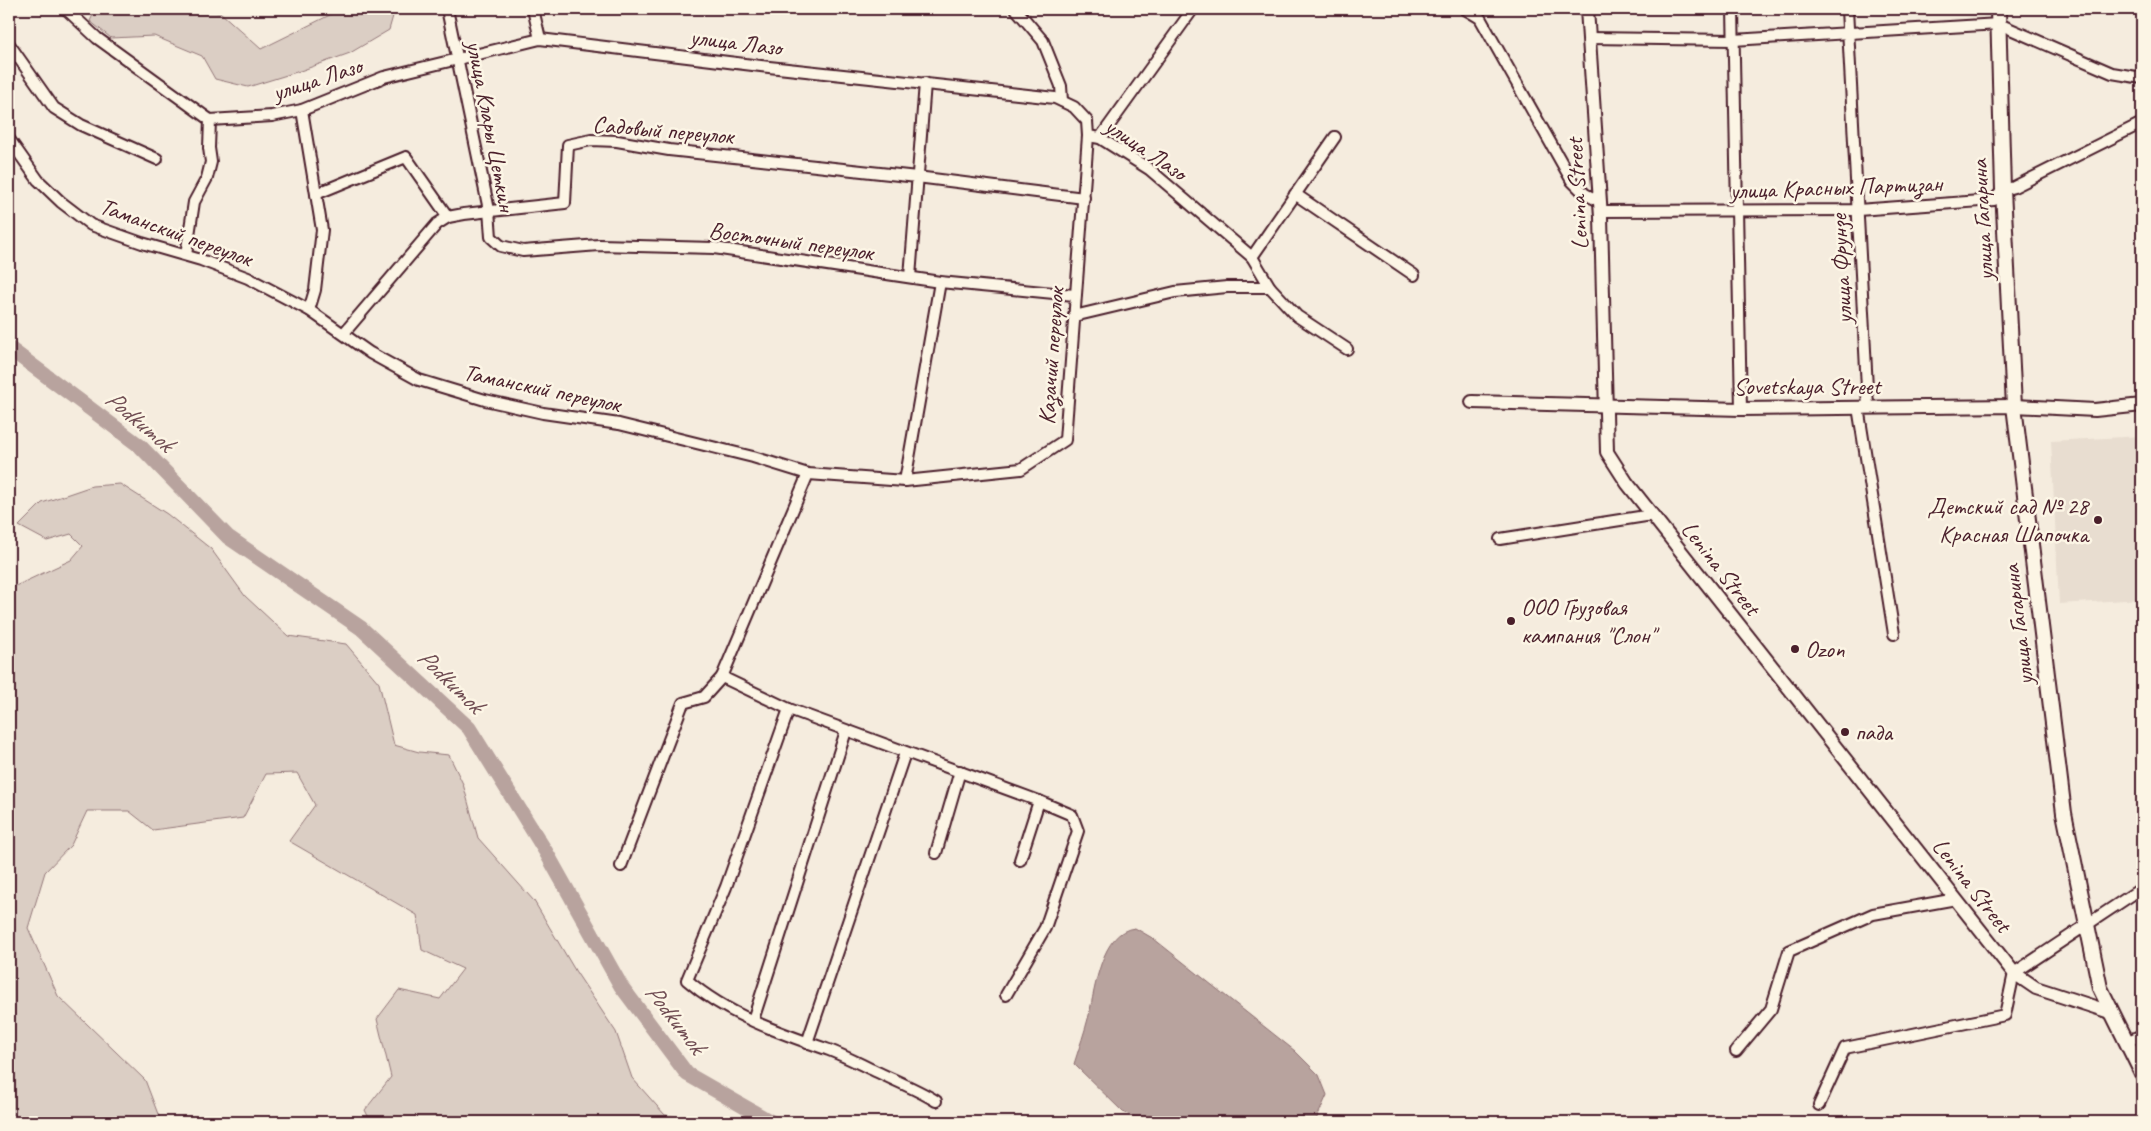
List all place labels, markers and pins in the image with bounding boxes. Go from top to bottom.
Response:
place label: Детский сад № 28 Красная Шапочка [1927,491,2090,549]
marker: Детский сад № 28 Красная Шапочка [2092,514,2104,526]
place label: ООО Грузовая кампания "Слон" [1521,592,1660,650]
marker: ООО Грузовая кампания "Слон" [1505,615,1517,627]
place label: Ozon [1805,634,1845,664]
marker: Ozon [1789,643,1801,655]
place label: пада [1855,717,1893,747]
marker: пада [1839,726,1851,738]

